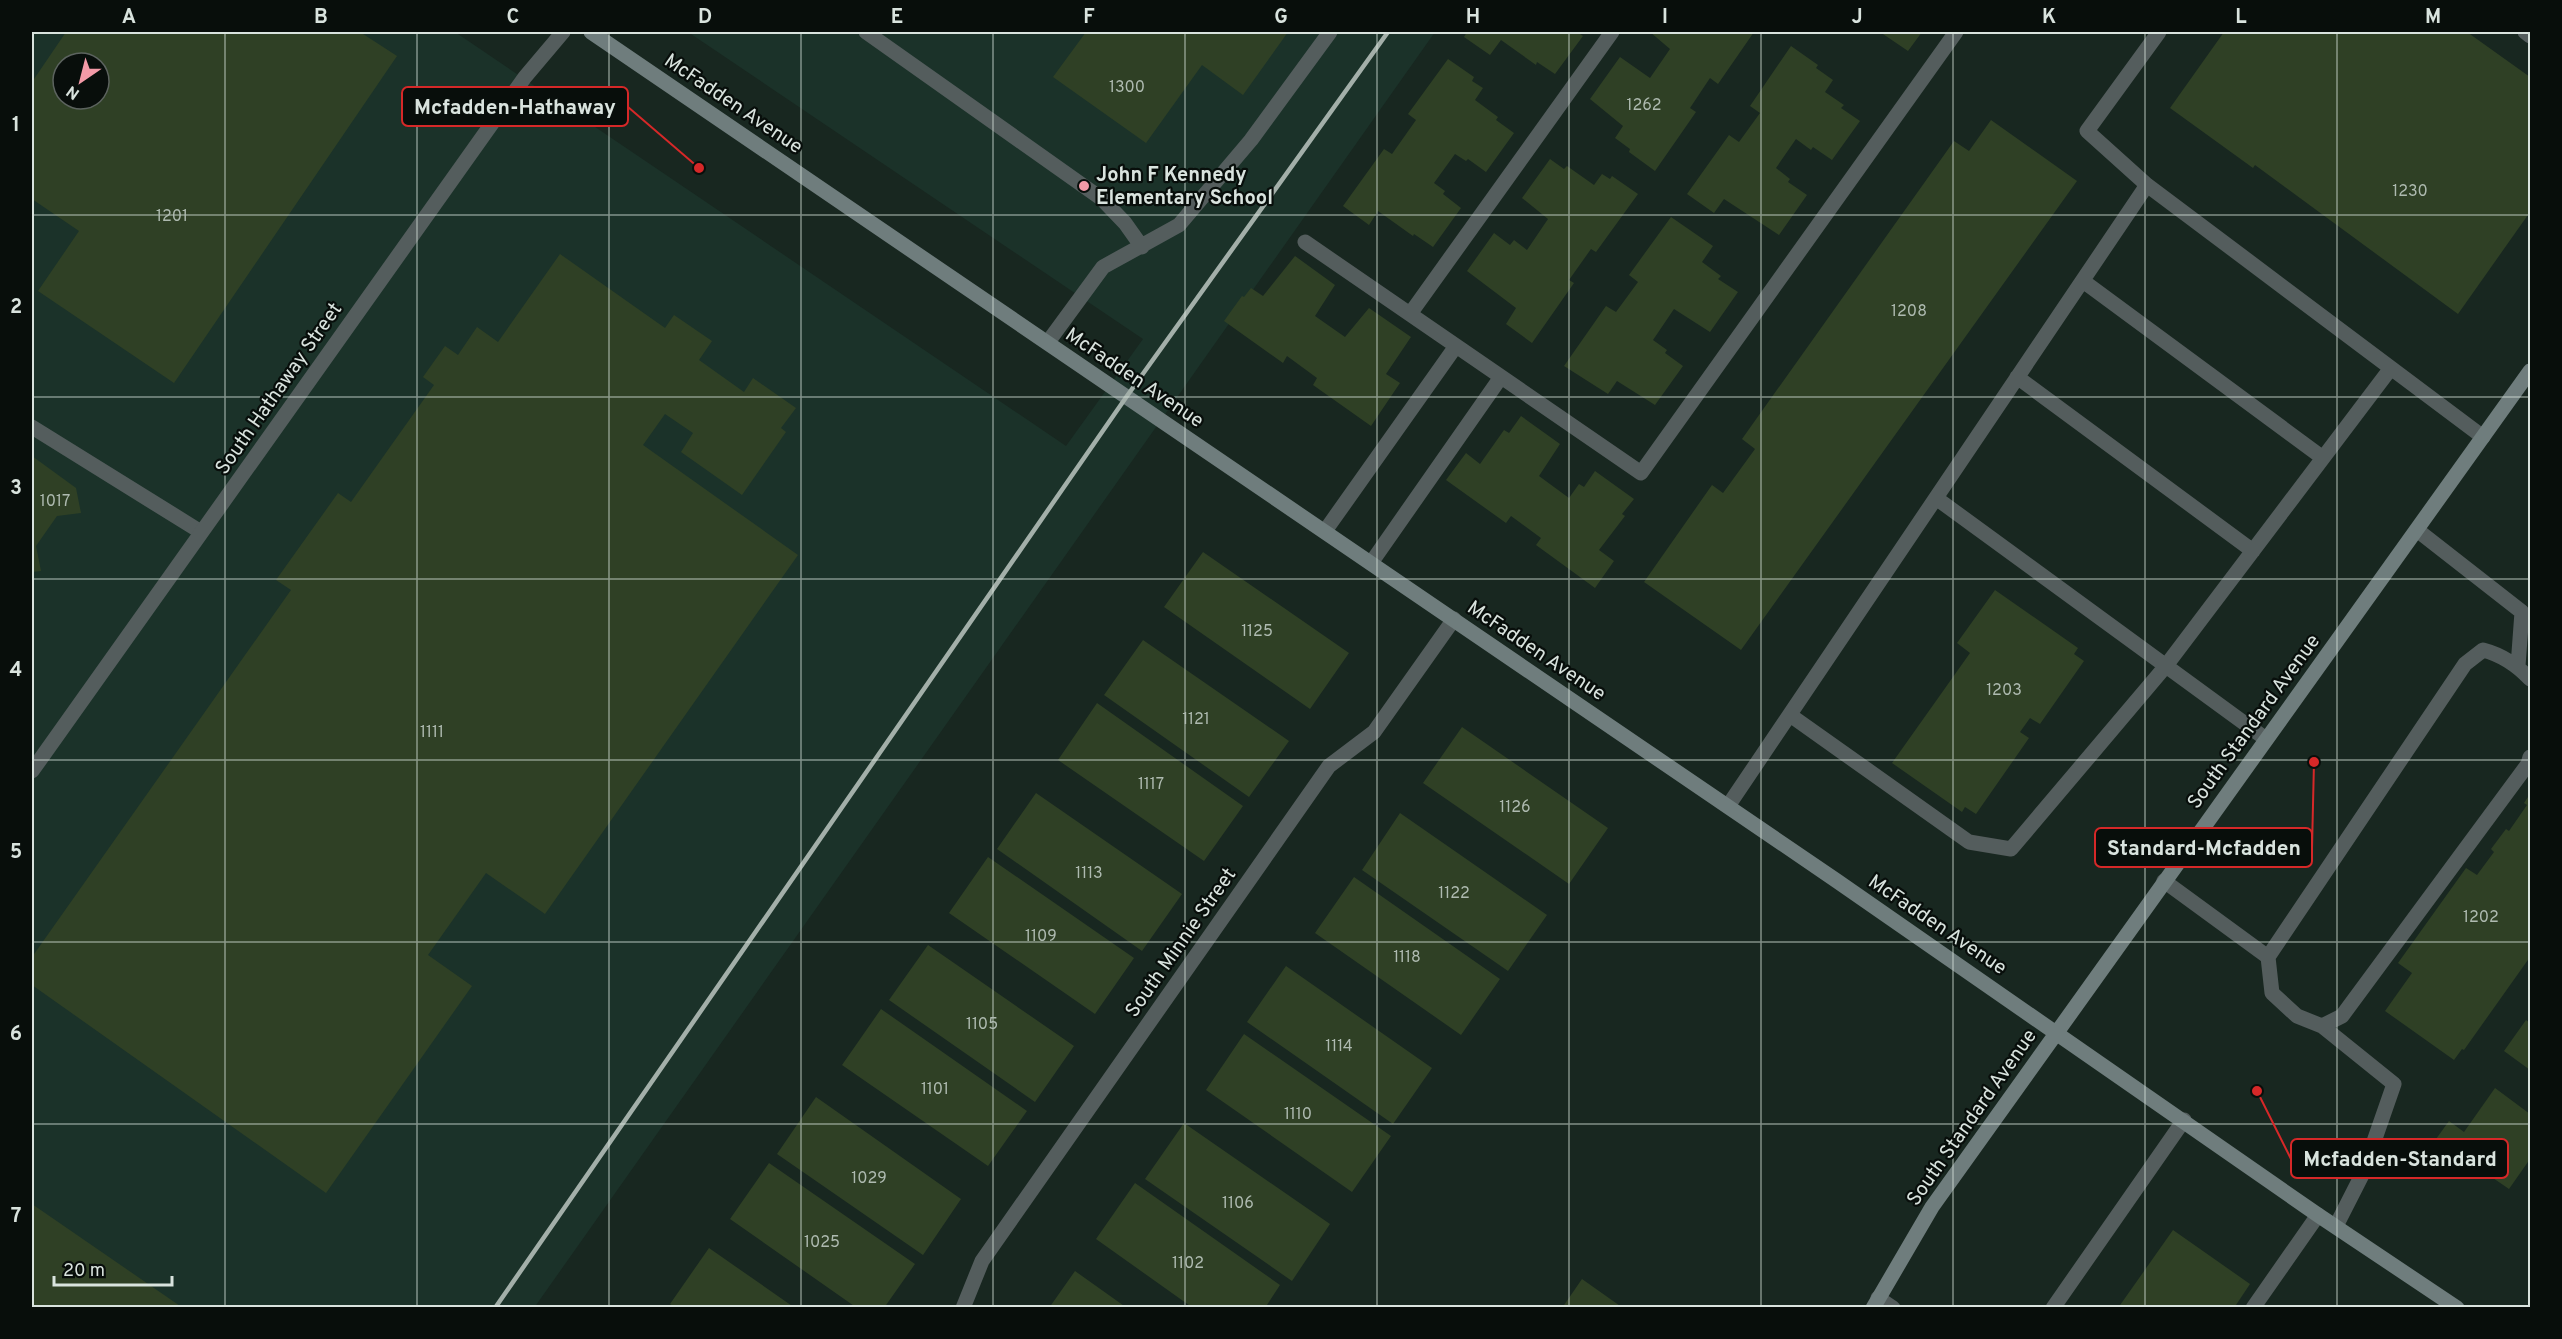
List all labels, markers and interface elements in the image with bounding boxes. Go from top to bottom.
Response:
text: A [122,5,136,31]
text: B [314,5,328,31]
text: C [507,5,519,31]
text: D [698,5,712,31]
text: E [891,5,903,31]
text: F [1083,5,1095,31]
text: G [1274,5,1288,31]
text: H [1466,5,1480,31]
text: I [1662,5,1668,31]
text: J [1851,5,1863,31]
text: K [2042,5,2056,31]
text: L [2235,5,2247,31]
text: M [2425,5,2441,31]
street label: McFadden Avenue [658,49,807,161]
north arrow [51,51,111,111]
house number: 1300 [1109,78,1145,98]
text: N [63,80,84,103]
callout: Mcfadden-Hathaway [402,87,628,126]
text: Mcfadden-Hathaway [414,95,616,122]
house number: 1262 [1626,96,1662,116]
text: 1 [12,113,20,139]
place label: John F Kennedy Elementary School [1096,163,1273,212]
marker: John F Kennedy Elementary School [1077,179,1091,193]
house number: 1230 [2392,182,2428,202]
house number: 1201 [156,207,188,227]
text: 2 [10,295,22,321]
street label: South Hathaway Street [210,298,349,480]
house number: 1208 [1891,302,1927,322]
street label: McFadden Avenue [1059,323,1208,435]
text: 3 [10,476,22,502]
house number: 1017 [40,492,70,512]
street label: McFadden Avenue [1461,596,1610,708]
house number: 1125 [1241,622,1273,642]
street label: South Standard Avenue [2182,630,2327,815]
text: 4 [10,658,22,684]
house number: 1203 [1986,681,2022,701]
house number: 1121 [1182,710,1210,730]
house number: 1111 [420,723,444,743]
house number: 1117 [1138,775,1164,795]
house number: 1126 [1499,798,1531,818]
callout: Standard-Mcfadden [2095,828,2312,867]
text: Standard-Mcfadden [2107,836,2301,863]
text: 5 [10,840,22,866]
street label: South Minnie Street [1120,863,1243,1023]
house number: 1113 [1075,864,1103,884]
street label: McFadden Avenue [1862,870,2011,982]
house number: 1122 [1438,884,1470,904]
house number: 1202 [2463,908,2499,928]
house number: 1109 [1025,927,1057,947]
house number: 1118 [1393,948,1421,968]
house number: 1105 [966,1015,998,1035]
text: 6 [10,1022,22,1048]
street label: South Standard Avenue [1902,1025,2043,1212]
house number: 1114 [1325,1037,1353,1057]
house number: 1101 [921,1080,949,1100]
house number: 1110 [1284,1105,1312,1125]
callout: Mcfadden-Standard [2291,1139,2508,1178]
text: Mcfadden-Standard [2303,1147,2497,1174]
house number: 1029 [851,1169,887,1189]
house number: 1106 [1222,1194,1254,1214]
text: 7 [11,1204,21,1230]
house number: 1025 [804,1233,840,1253]
scale bar [54,1249,172,1287]
house number: 1102 [1172,1254,1204,1274]
text: 20 m [63,1260,105,1283]

